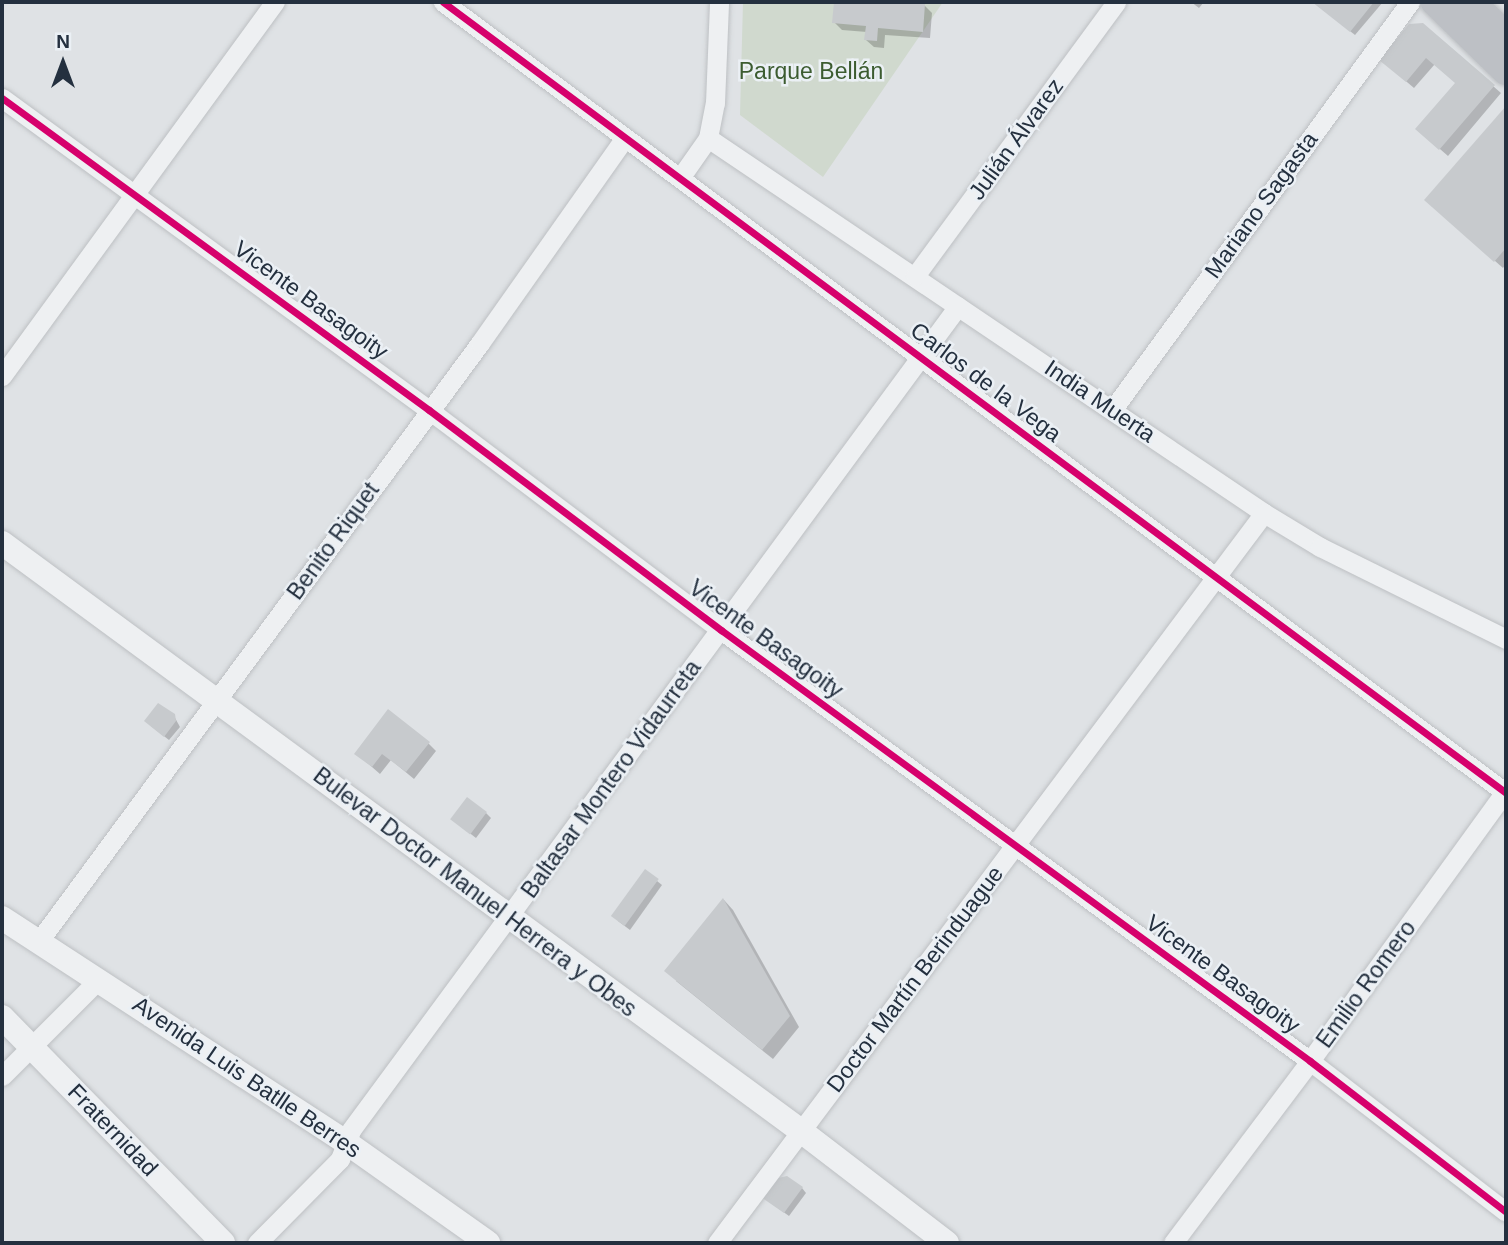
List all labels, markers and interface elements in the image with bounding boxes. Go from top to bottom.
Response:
north arrow [28,28,98,98]
text: N [56,31,70,52]
park label: Parque Bellán [739,57,883,85]
street label: Julián Álvarez [963,73,1069,205]
street label: Mariano Sagasta [1199,127,1323,283]
street label: Vicente Basagoity [229,235,393,365]
street label: Carlos de la Vega [905,316,1067,448]
street label: India Muerta [1039,354,1161,448]
street label: Benito Riquet [281,477,385,605]
street label: Vicente Basagoity [684,574,848,704]
street label: Baltasar Montero Vidaurreta [515,655,707,903]
street label: Bulevar Doctor Manuel Herrera y Obes [308,761,642,1023]
street label: Doctor Martín Berinduague [821,860,1009,1098]
street label: Vicente Basagoity [1141,909,1305,1039]
street label: Emilio Romero [1311,915,1421,1053]
street label: Avenida Luis Batlle Berres [128,990,366,1164]
street label: Fraternidad [62,1078,164,1182]

